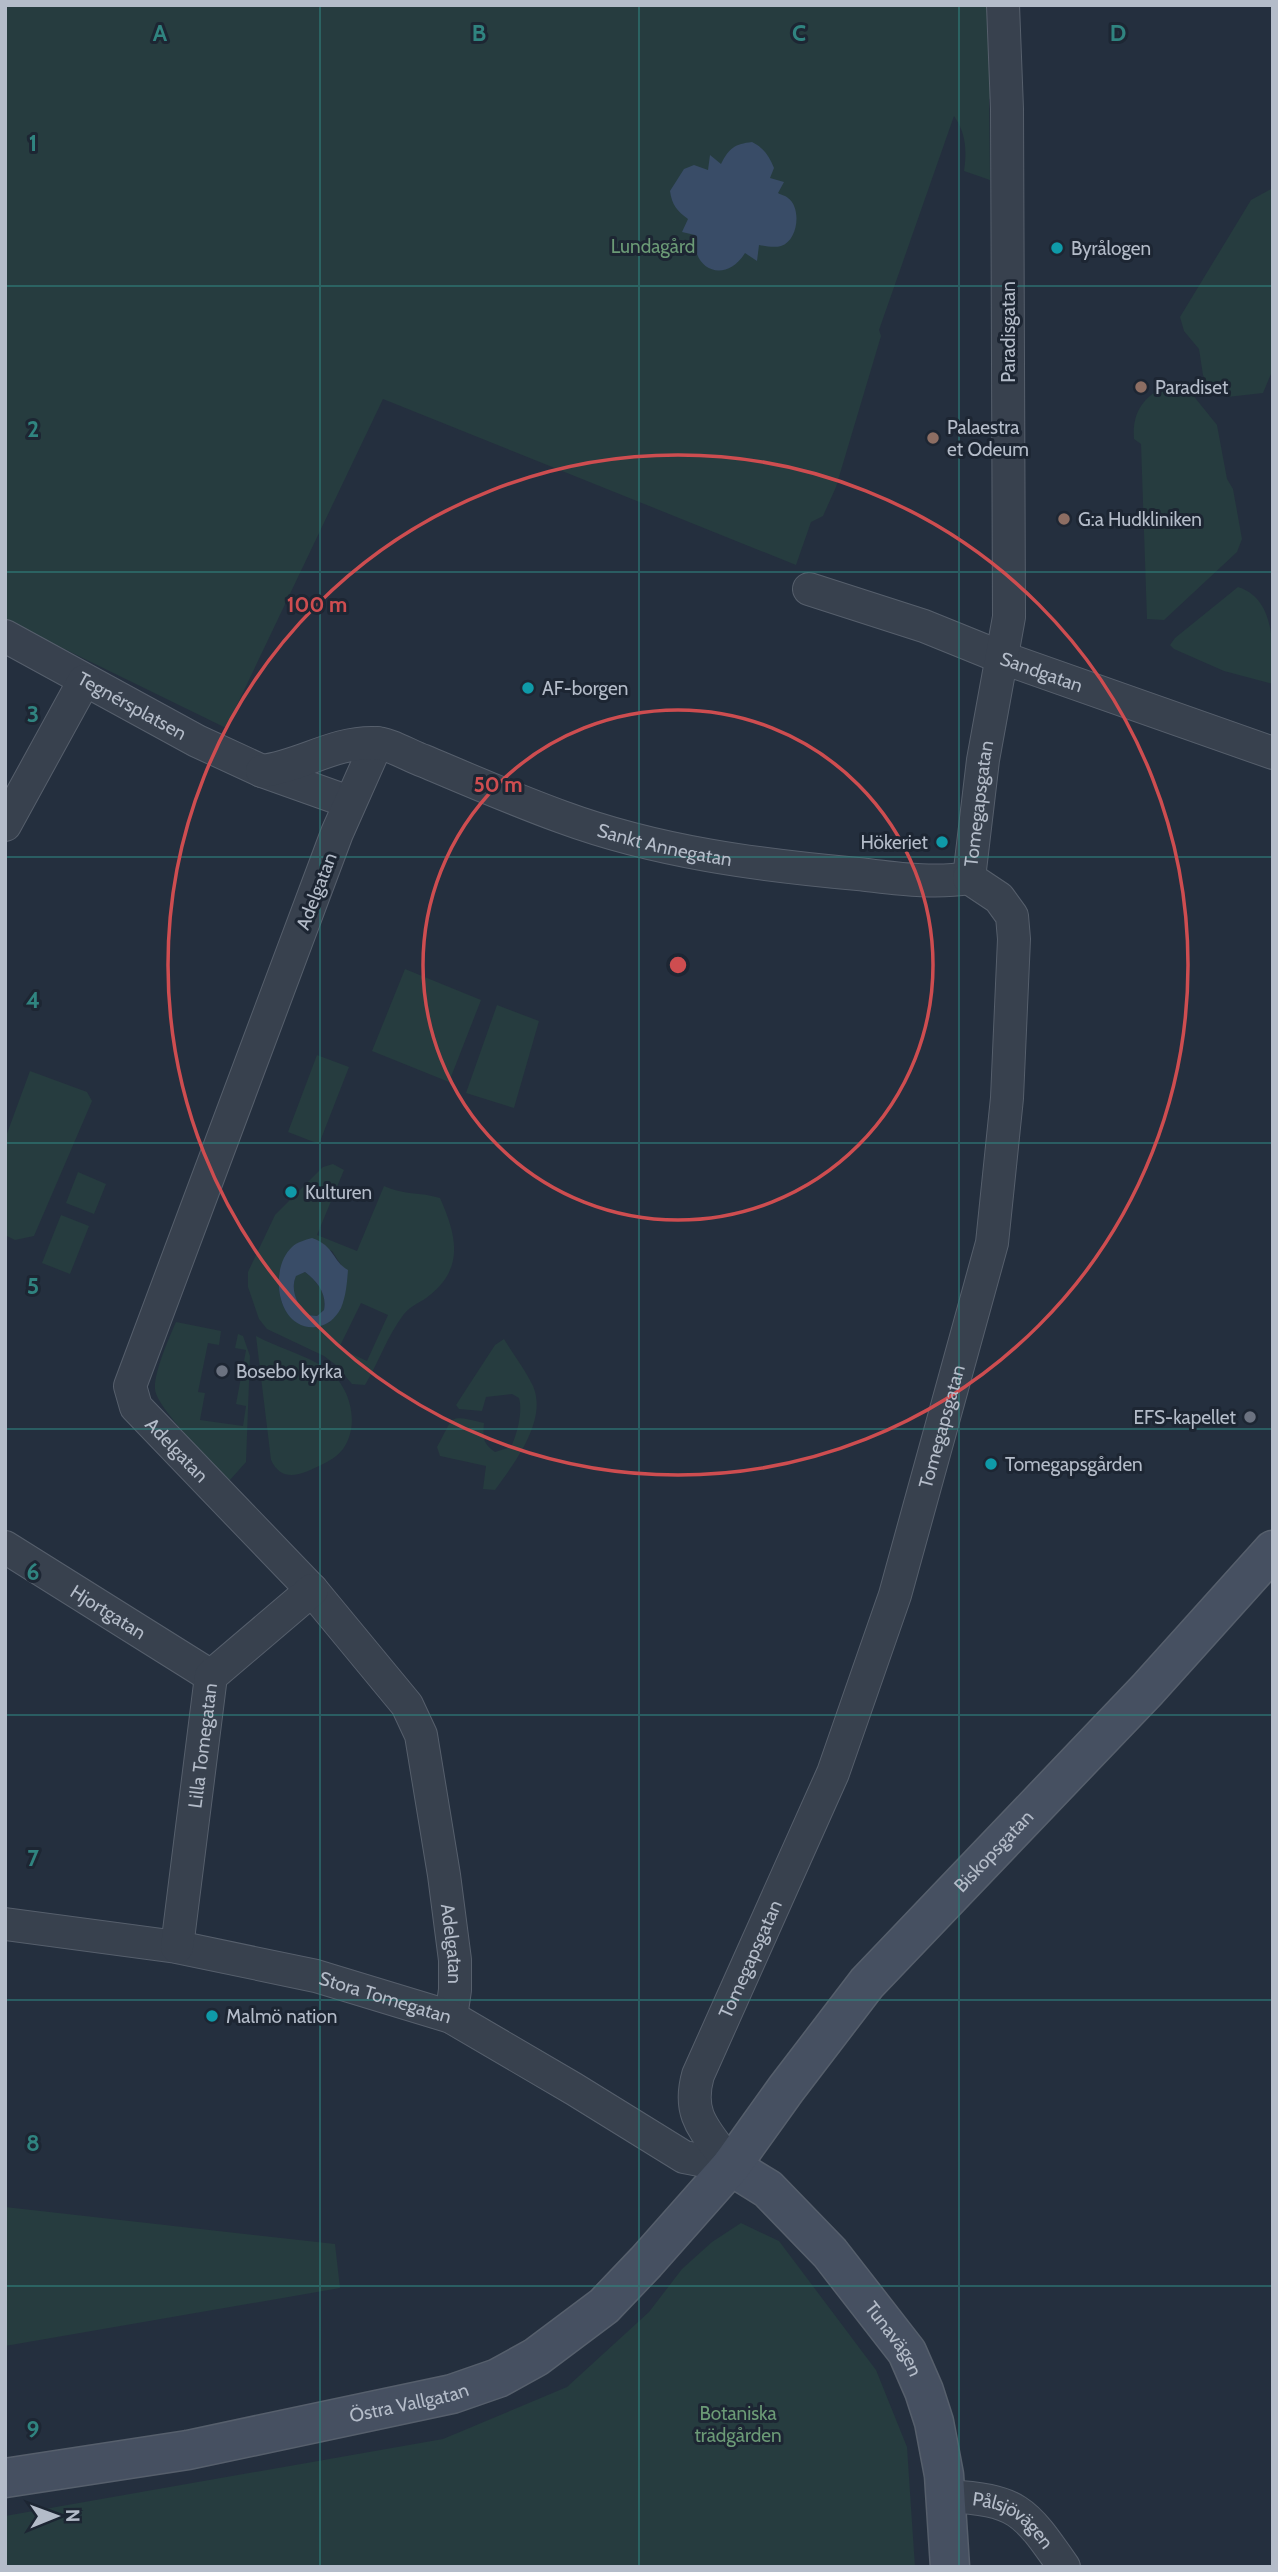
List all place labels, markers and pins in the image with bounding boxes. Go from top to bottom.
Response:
place label: Byrålogen [1071,237,1151,260]
marker: Byrålogen [1049,240,1065,256]
place label: Paradiset [1155,376,1229,399]
marker: Paradiset [1133,379,1149,395]
place label: Palaestra et Odeum [947,416,1029,461]
marker: Palaestra et Odeum [925,430,941,446]
place label: G:a Hudkliniken [1078,508,1202,531]
marker: G:a Hudkliniken [1056,511,1072,527]
place label: AF-borgen [542,677,628,700]
marker: AF-borgen [520,680,536,696]
place label: Hökeriet [860,831,929,854]
marker: Hökeriet [934,834,950,850]
centre of rings [666,953,690,977]
place label: Kulturen [305,1181,372,1204]
marker: Kulturen [283,1184,299,1200]
place label: Bosebo kyrka [236,1360,342,1383]
marker: Bosebo kyrka [214,1363,230,1379]
place label: EFS-kapellet [1134,1406,1237,1429]
marker: EFS-kapellet [1242,1409,1258,1425]
place label: Tomegapsgården [1005,1453,1143,1476]
marker: Tomegapsgården [983,1456,999,1472]
place label: Malmö nation [226,2005,337,2028]
marker: Malmö nation [204,2008,220,2024]

